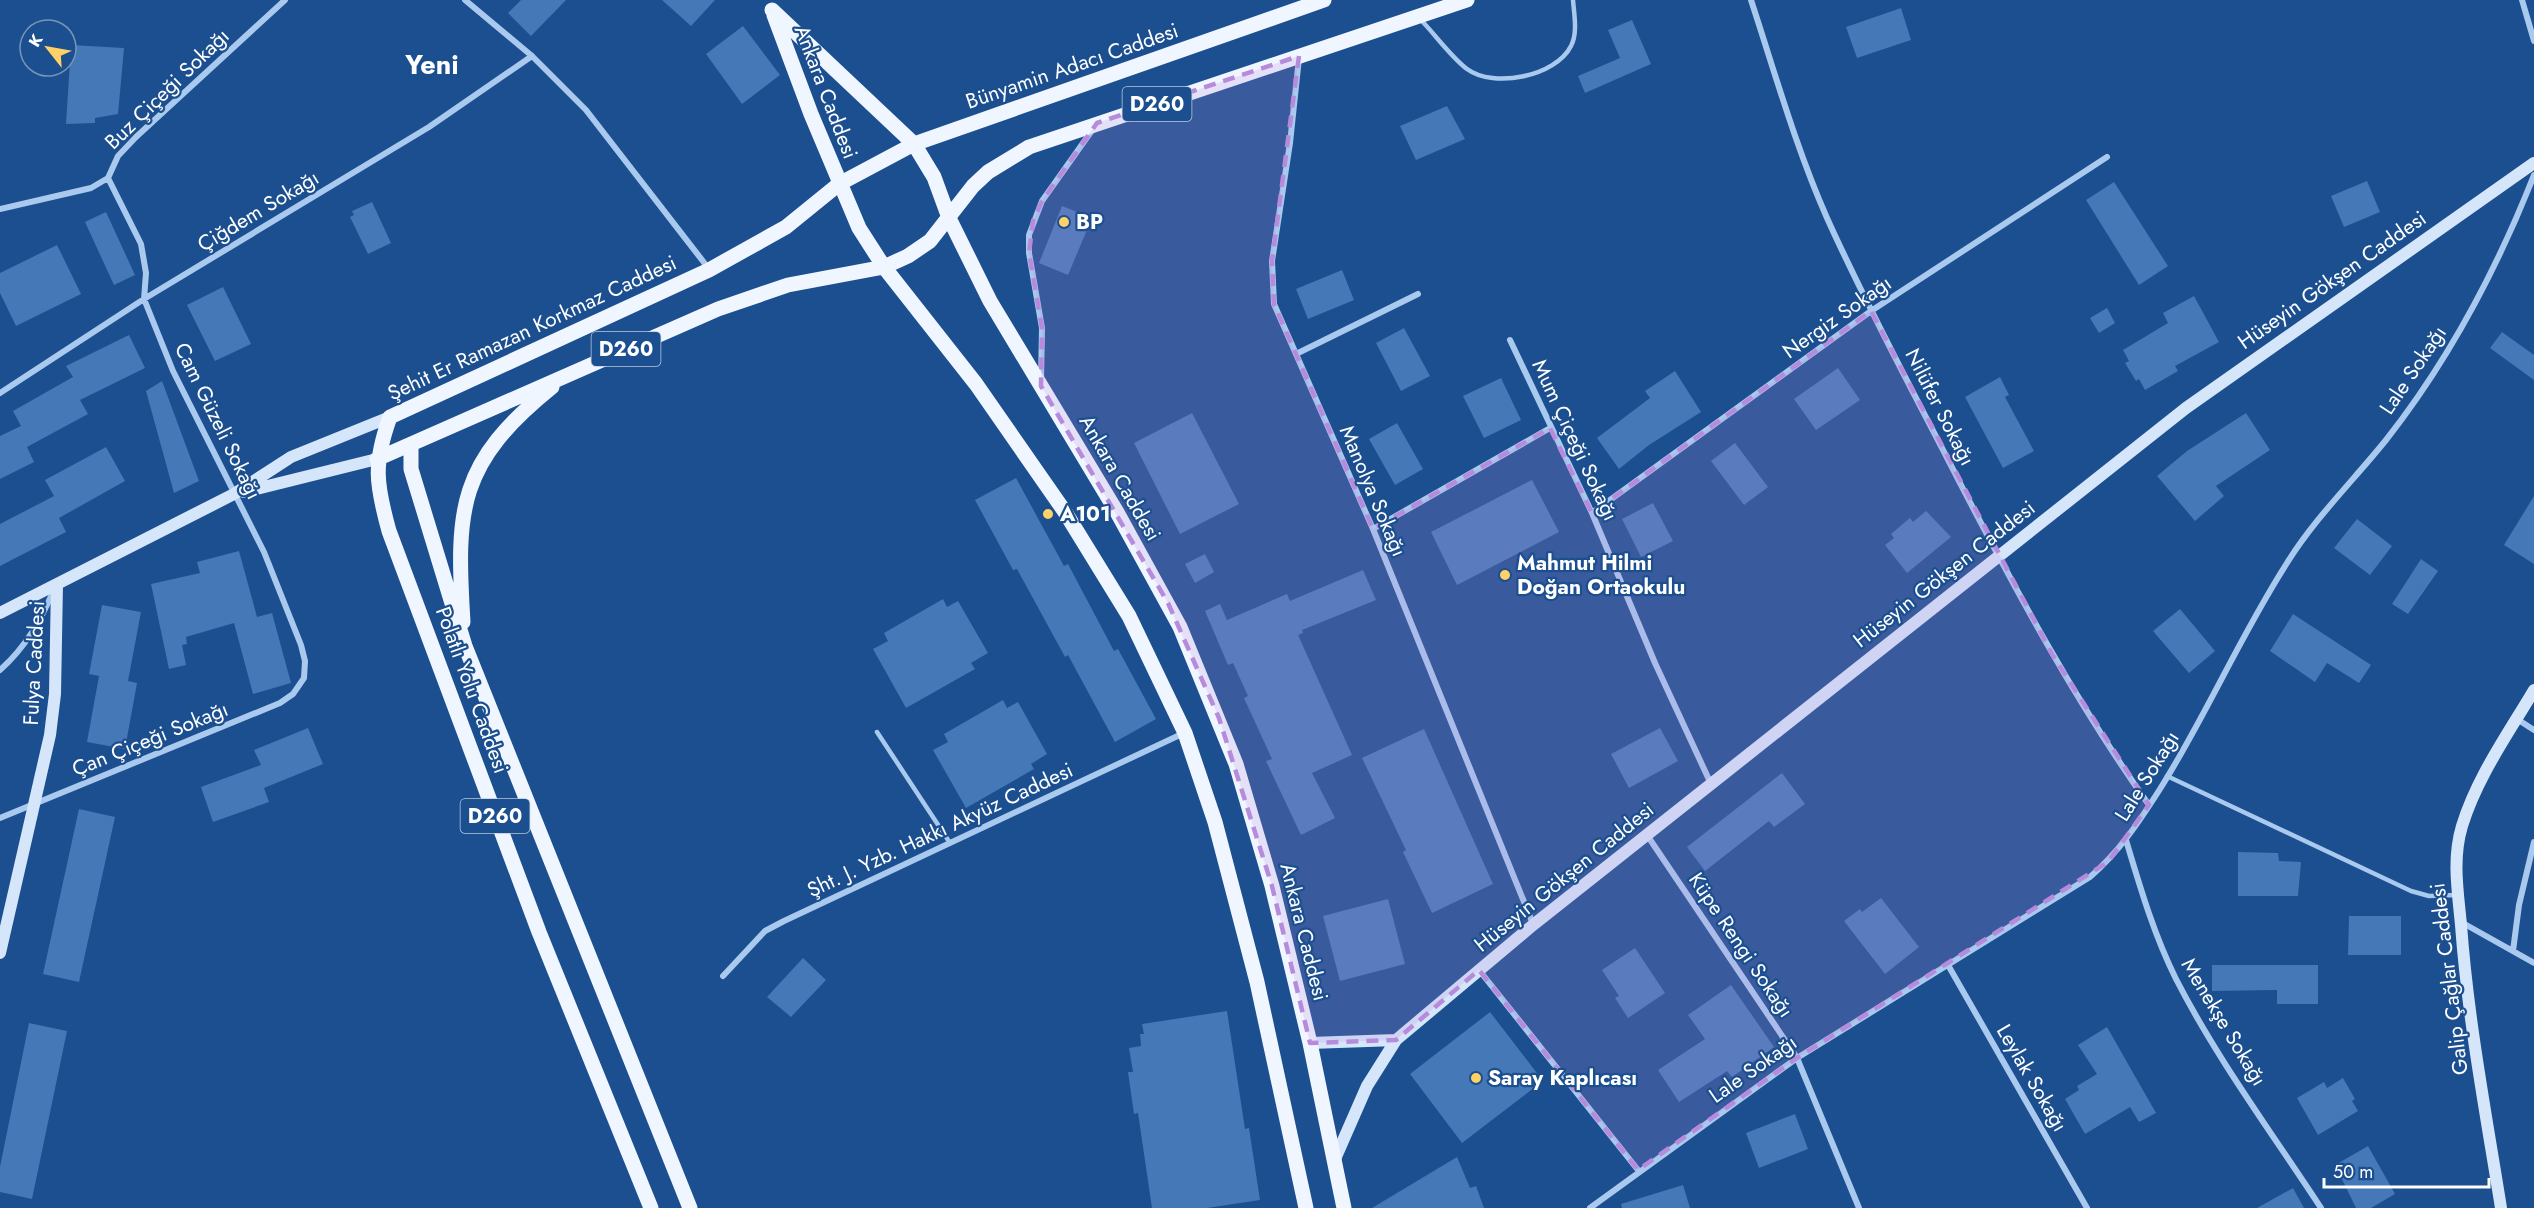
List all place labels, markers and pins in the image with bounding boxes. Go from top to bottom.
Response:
place label: BP [1076,207,1103,237]
marker: BP [1057,215,1071,229]
place label: A101 [1059,499,1111,529]
marker: A101 [1041,507,1055,521]
place label: Mahmut Hilmi Doğan Ortaokulu [1517,548,1685,602]
marker: Mahmut Hilmi Doğan Ortaokulu [1498,568,1512,582]
place label: Saray Kaplıcası [1488,1063,1637,1093]
marker: Saray Kaplıcası [1469,1071,1483,1085]

